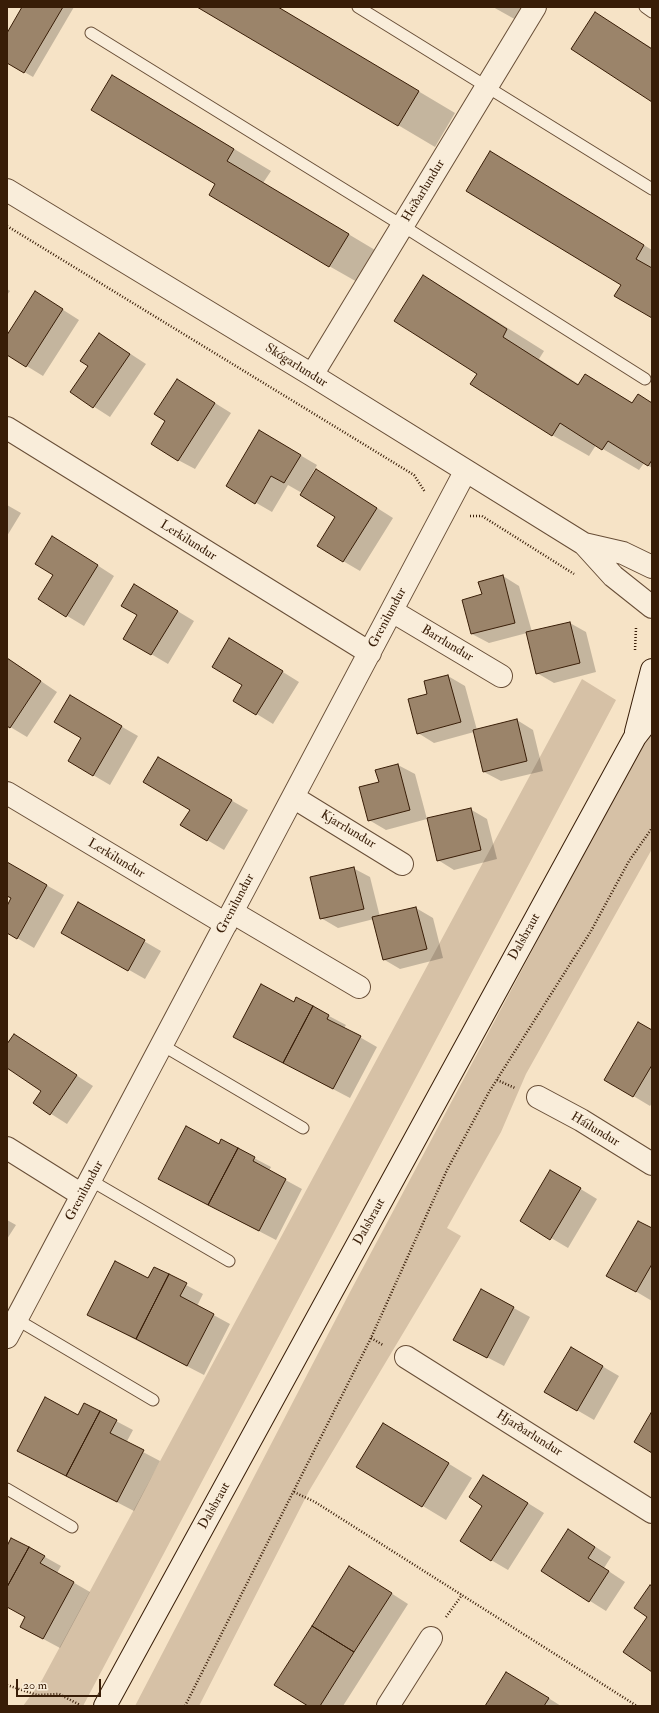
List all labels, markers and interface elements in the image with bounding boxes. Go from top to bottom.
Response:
street label: Heiðarlundur [399,157,449,225]
street label: Skógarlundur [262,341,330,391]
street label: Lerkilundur [157,517,219,565]
street label: Grenilundur [366,585,410,651]
street label: Barrlundur [418,622,476,666]
street label: Kjarrlundur [318,807,378,853]
street label: Lerkilundur [85,836,147,882]
street label: Grenilundur [214,871,258,937]
street label: Dalsbraut [506,911,544,963]
street label: Háilundur [568,1109,622,1151]
street label: Grenilundur [63,1158,107,1224]
street label: Dalsbraut [351,1196,389,1248]
street label: Hjarðarlundur [493,1408,565,1460]
street label: Dalsbraut [196,1480,234,1532]
scale bar [18,1671,103,1697]
text: 20 m [23,1678,47,1693]

